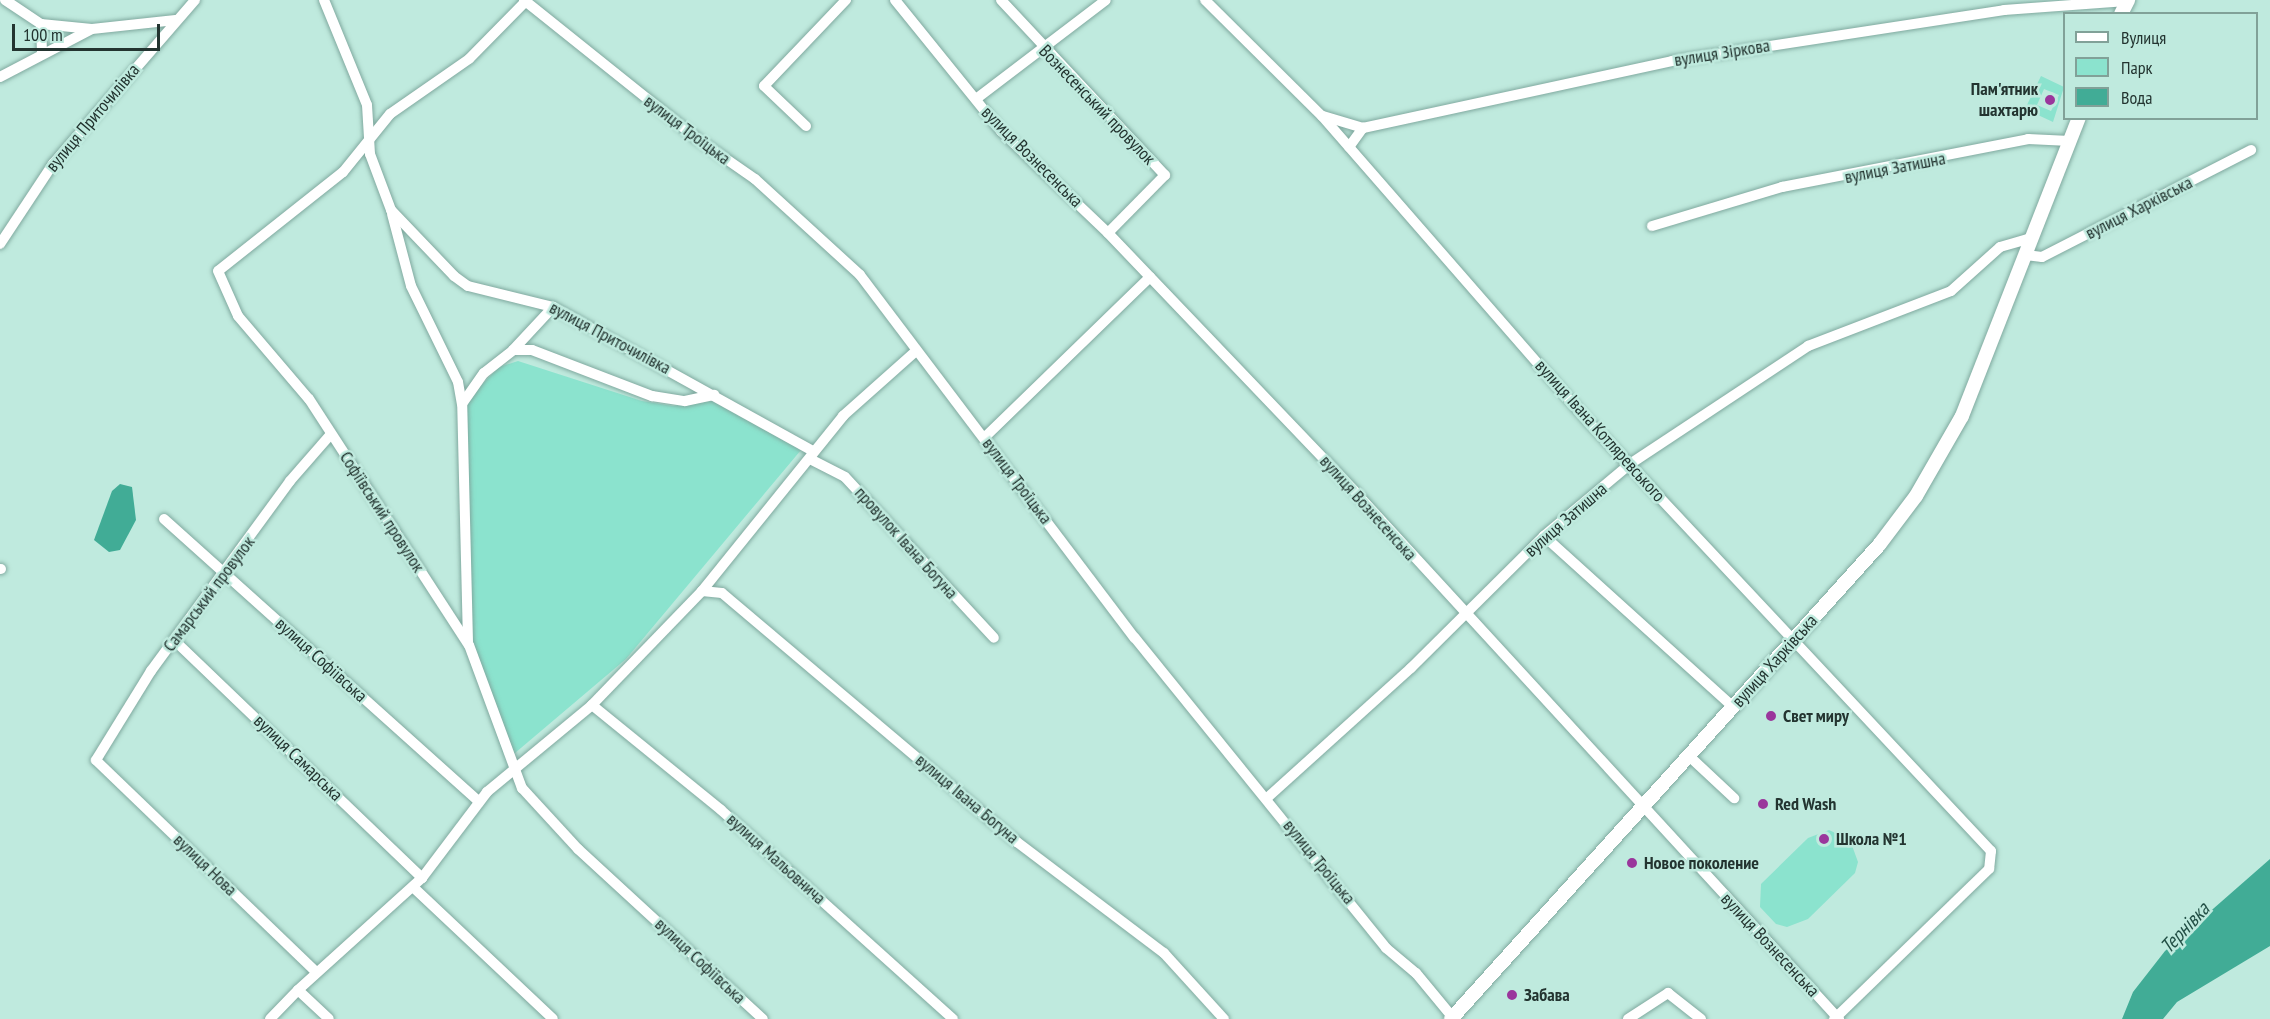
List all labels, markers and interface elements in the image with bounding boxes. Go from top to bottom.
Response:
scale bar [15,12,164,50]
legend [2063,12,2258,120]
text: 100 m [23,23,63,46]
text: Вулиця [2121,26,2166,49]
street label: вулиця Зіркова [1673,35,1771,71]
street label: Вознесенський провулок [1034,41,1160,169]
text: Парк [2121,56,2152,79]
street label: вулиця Приточилівка [42,60,144,176]
place label: Пам'ятник шахтарю [1971,79,2038,122]
text: Вода [2121,86,2152,109]
street label: вулиця Троїцька [639,90,735,170]
marker: Пам'ятник шахтарю [2043,93,2057,107]
street label: вулиця Вознесенська [977,102,1087,212]
street label: вулиця Затишна [1843,148,1947,188]
street label: вулиця Харківська [2082,172,2196,244]
street label: вулиця Приточилівка [546,297,674,379]
street label: вулиця Івана Котляревського [1531,356,1669,506]
street label: вулиця Троїцька [977,433,1057,529]
street label: Софіївський провулок [335,448,429,576]
street label: вулиця Вознесенська [1315,451,1421,565]
street label: вулиця Затишна [1520,478,1612,562]
street label: провулок Івана Богуна [850,482,962,604]
street label: Самарський провулок [159,532,259,656]
street label: вулиця Харківська [1728,610,1822,712]
street label: вулиця Софіївська [271,613,371,707]
place label: Свет миру [1783,705,1850,727]
marker: Свет миру [1764,709,1778,723]
street label: вулиця Самарська [249,710,347,806]
street label: вулиця Івана Богуна [911,750,1023,848]
place label: Red Wash [1775,793,1837,815]
marker: Red Wash [1756,797,1770,811]
street label: вулиця Мальовнича [722,809,830,909]
street label: вулиця Троїцька [1278,815,1360,909]
place label: Школа №1 [1836,828,1907,850]
street label: вулиця Нова [169,830,241,900]
marker: Школа №1 [1817,832,1831,846]
place label: Новое поколение [1644,852,1759,874]
marker: Новое поколение [1625,856,1639,870]
street label: вулиця Вознесенська [1716,889,1824,1001]
water label: Тернівка [2156,898,2214,958]
street label: вулиця Софіївська [650,914,750,1008]
place label: Забава [1524,984,1570,1006]
marker: Забава [1505,988,1519,1002]

